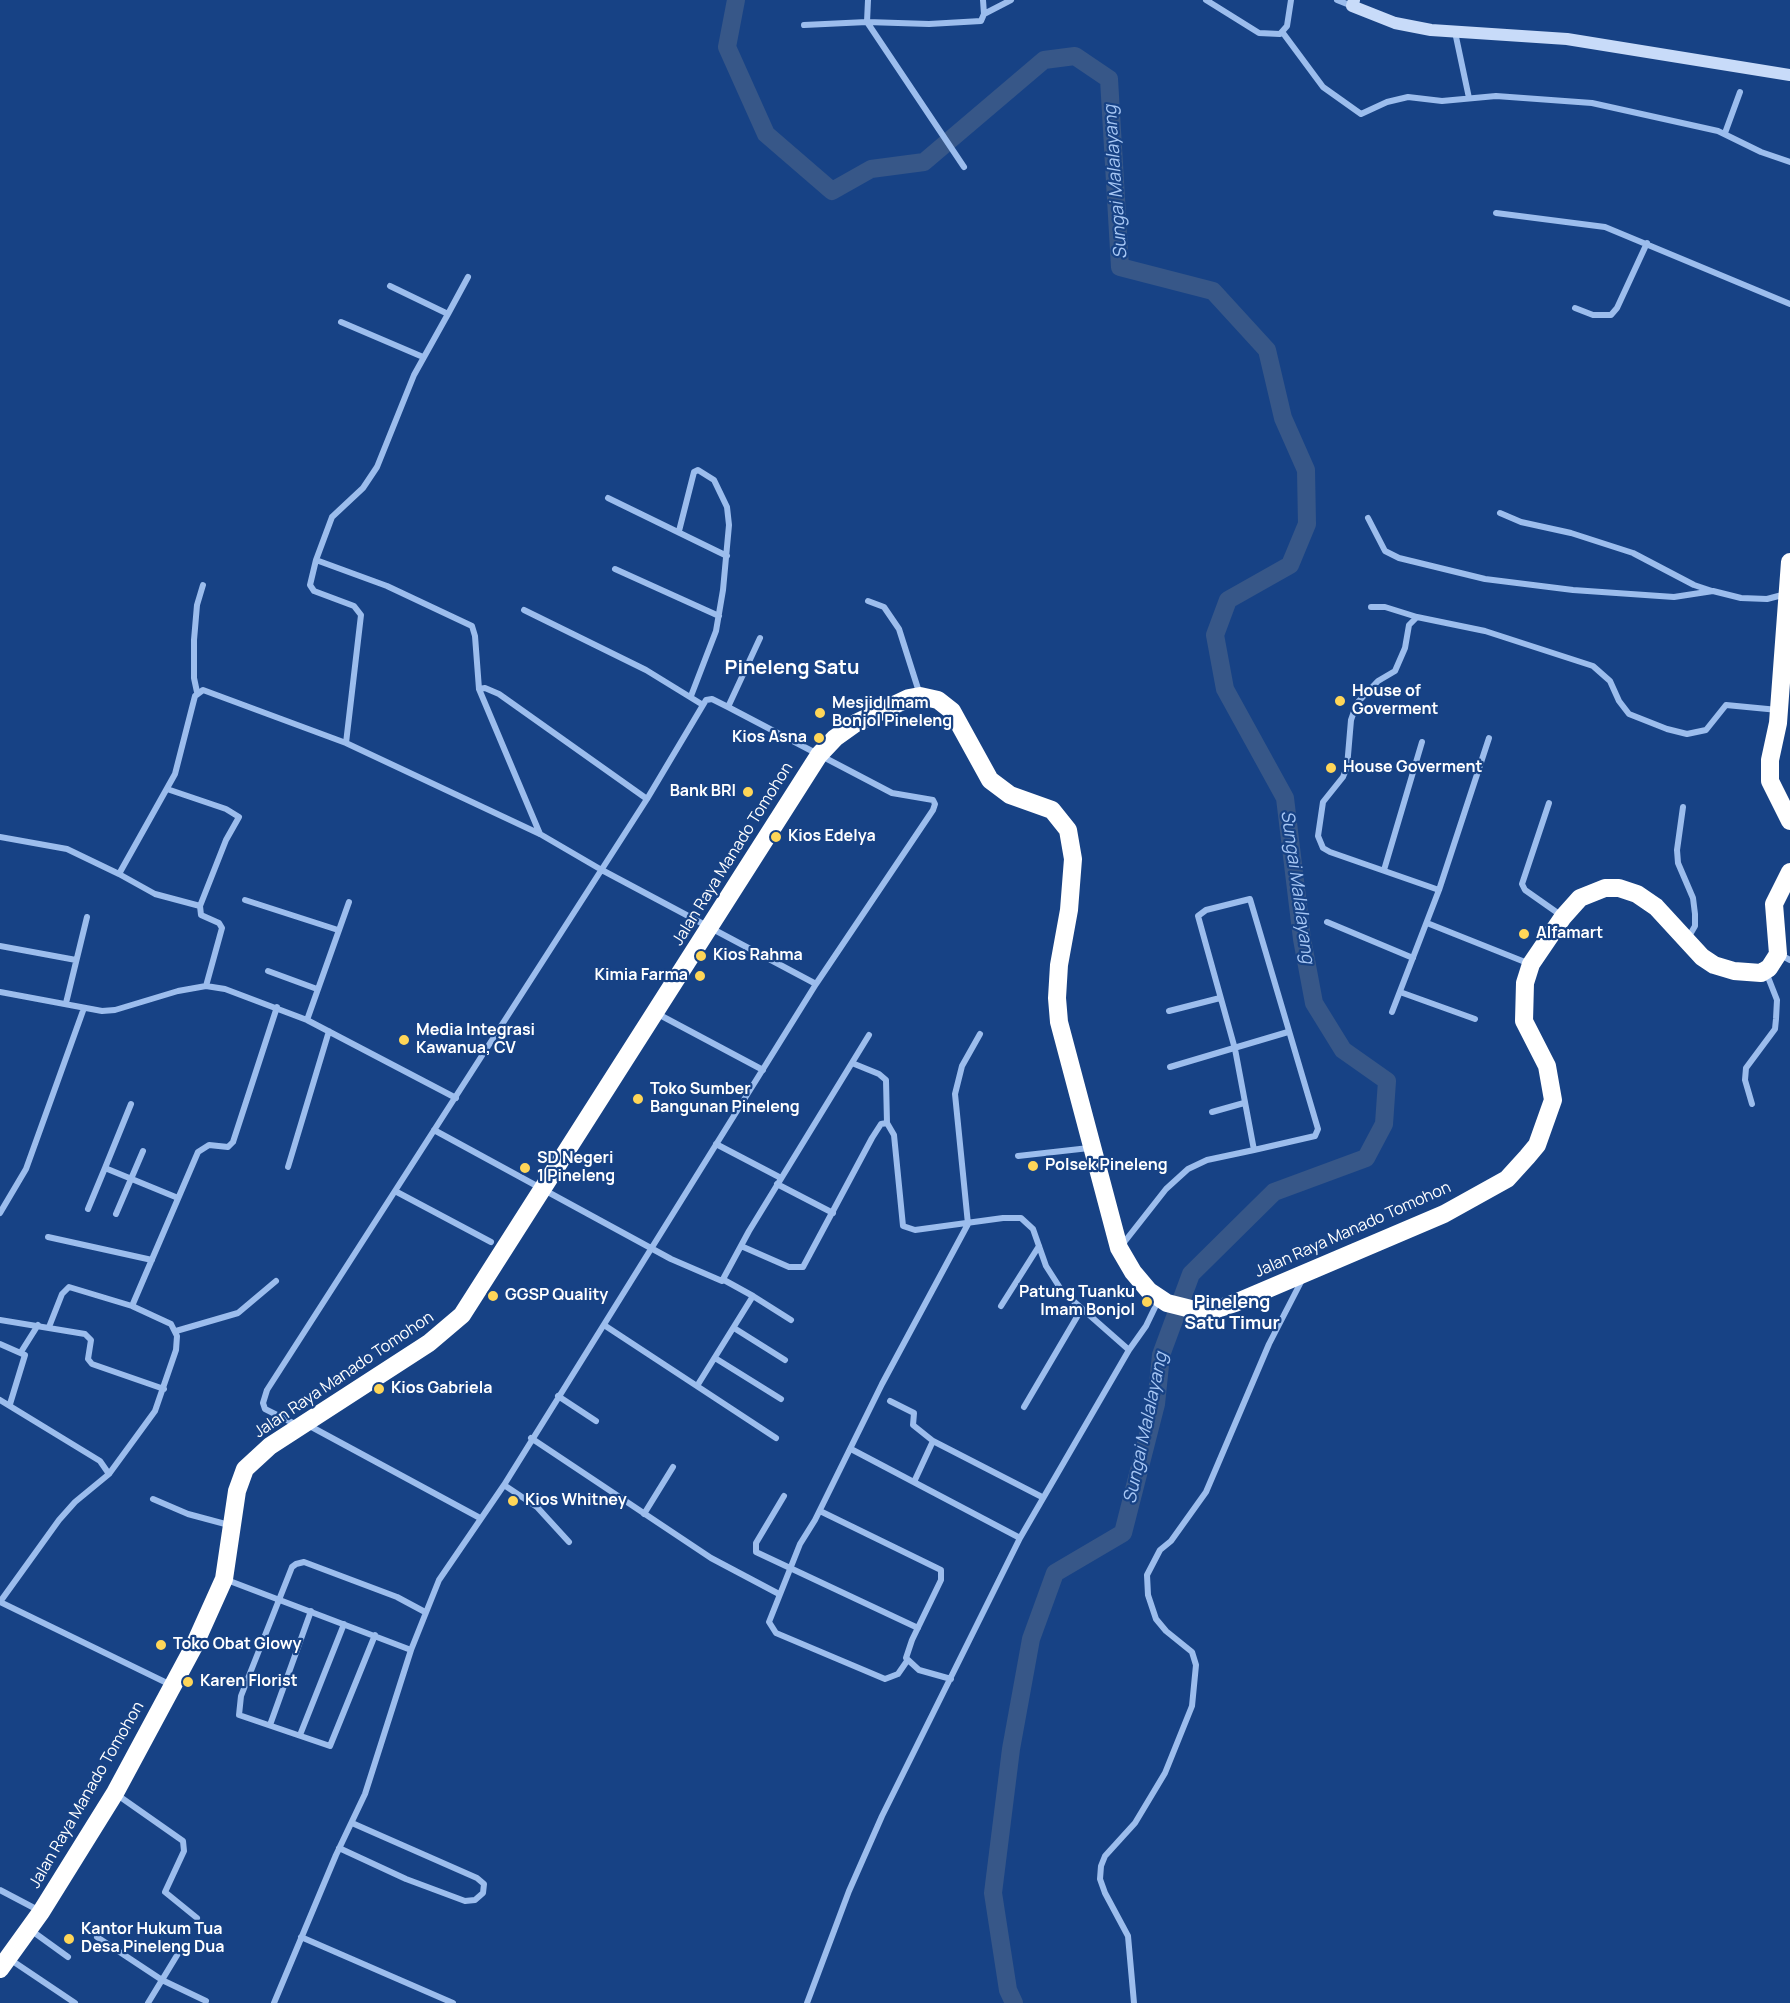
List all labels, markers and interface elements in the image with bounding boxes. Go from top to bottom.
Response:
water label: Sungai Malalayang [1100,104,1132,260]
district label: Pineleng Satu [725,656,859,680]
place label: House of Goverment [1352,682,1438,720]
place label: Mesjid Imam Bonjol Pineleng [832,694,952,732]
marker: House of Goverment [1333,694,1347,708]
marker: Mesjid Imam Bonjol Pineleng [813,706,827,720]
place label: Kios Asna [732,728,807,748]
marker: Kios Asna [812,731,826,745]
place label: House Goverment [1343,758,1482,778]
street label: Jalan Raya Manado Tomohon [669,759,797,949]
marker: House Goverment [1324,761,1338,775]
place label: Bank BRI [670,782,736,802]
marker: Bank BRI [741,785,755,799]
water label: Sungai Malalayang [1276,809,1318,965]
place label: Kios Edelya [788,827,876,847]
marker: Kios Edelya [769,830,783,844]
place label: Alfamart [1536,924,1603,944]
marker: Alfamart [1517,927,1531,941]
place label: Kios Rahma [713,946,803,966]
marker: Kios Rahma [694,949,708,963]
place label: Kimia Farma [595,966,688,986]
marker: Kimia Farma [693,969,707,983]
place label: Media Integrasi Kawanua, CV [416,1021,535,1059]
marker: Media Integrasi Kawanua, CV [397,1033,411,1047]
place label: Toko Sumber Bangunan Pineleng [650,1080,800,1118]
marker: Toko Sumber Bangunan Pineleng [631,1092,645,1106]
place label: SD Negeri 1 Pineleng [537,1149,615,1187]
place label: Polsek Pineleng [1045,1156,1168,1176]
marker: Polsek Pineleng [1026,1159,1040,1173]
marker: SD Negeri 1 Pineleng [518,1161,532,1175]
street label: Jalan Raya Manado Tomohon [1252,1178,1454,1282]
place label: Patung Tuanku Imam Bonjol [1019,1283,1135,1321]
place label: GGSP Quality [505,1286,608,1306]
marker: GGSP Quality [486,1289,500,1303]
district label: Pineleng Satu Timur [1184,1292,1280,1334]
marker: Patung Tuanku Imam Bonjol [1140,1295,1154,1309]
street label: Jalan Raya Manado Tomohon [251,1308,437,1442]
water label: Sungai Malalayang [1119,1350,1173,1506]
place label: Kios Gabriela [391,1379,492,1399]
marker: Kios Gabriela [372,1382,386,1396]
place label: Kios Whitney [525,1491,627,1511]
marker: Kios Whitney [506,1494,520,1508]
place label: Toko Obat Glowy [173,1635,302,1655]
marker: Toko Obat Glowy [154,1638,168,1652]
place label: Karen Florist [200,1672,298,1692]
marker: Karen Florist [181,1675,195,1689]
street label: Jalan Raya Manado Tomohon [26,1698,148,1892]
place label: Kantor Hukum Tua Desa Pineleng Dua [81,1920,225,1958]
marker: Kantor Hukum Tua Desa Pineleng Dua [62,1932,76,1946]

